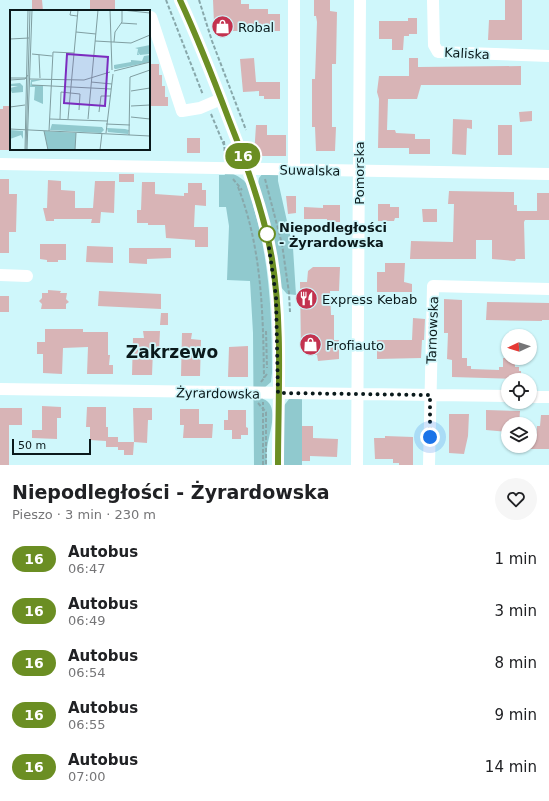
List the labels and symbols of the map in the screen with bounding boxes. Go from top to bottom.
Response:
inset map [10,10,150,150]
shop icon: Robal [210,14,236,40]
place label: Robal [238,20,274,35]
street label: Kaliska [444,45,490,62]
street label: Pomorska [352,141,367,205]
line badge: 16 [225,143,261,169]
street label: Suwalska [279,162,340,179]
place label: Niepodległości - Żyrardowska [279,220,387,250]
marker: Niepodległości - Żyrardowska [258,225,276,243]
restaurant icon: Express Kebab [294,286,320,312]
place label: Express Kebab [322,292,417,307]
street label: Tarnowska [424,296,441,365]
north arrow [501,329,537,365]
shop icon: Profiauto [297,332,323,358]
place label: Profiauto [326,338,384,353]
district label: Zakrzewo [126,342,218,362]
street label: Żyrardowska [176,385,260,402]
your location [420,427,440,447]
scale bar [12,437,91,456]

